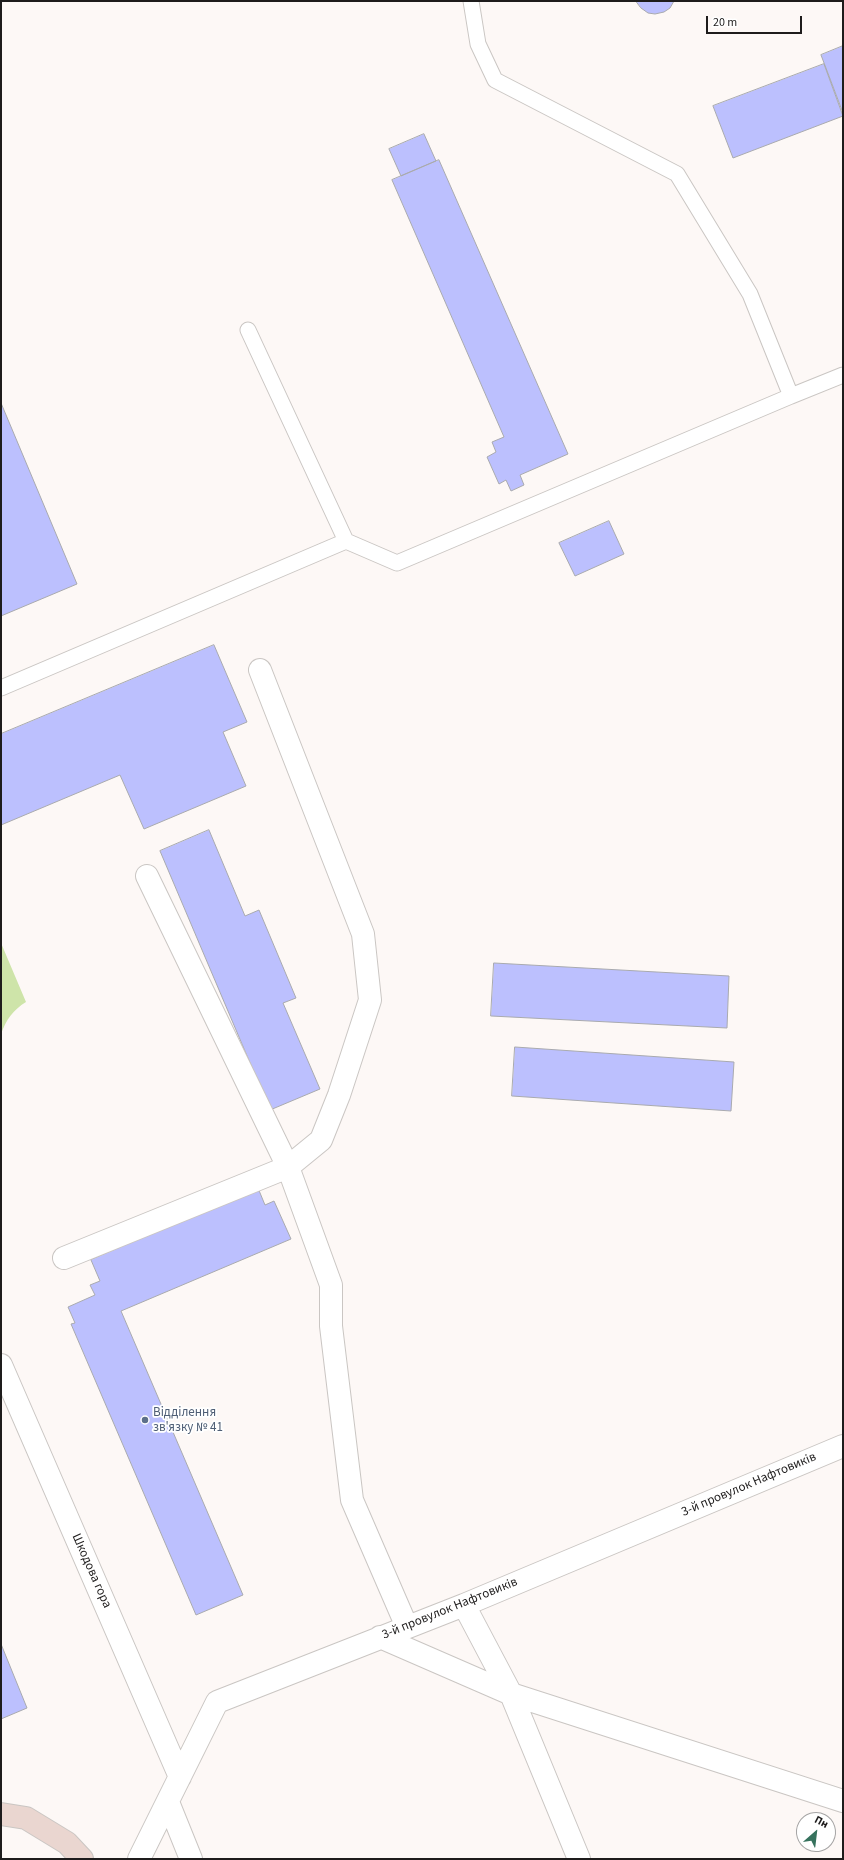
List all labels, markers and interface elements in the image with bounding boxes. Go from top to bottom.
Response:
scale bar [708,8,804,34]
text: 20 m [713,14,737,31]
place label: Відділення зв'язку № 41 [153,1405,223,1436]
marker: Відділення зв'язку № 41 [140,1415,150,1425]
street label: 3-й провулок Нафтовиків [679,1450,819,1520]
street label: Шкодова гора [68,1531,114,1611]
street label: 3-й провулок Нафтовиків [380,1575,520,1643]
north arrow [796,1812,836,1852]
text: Пн [812,1812,831,1832]

